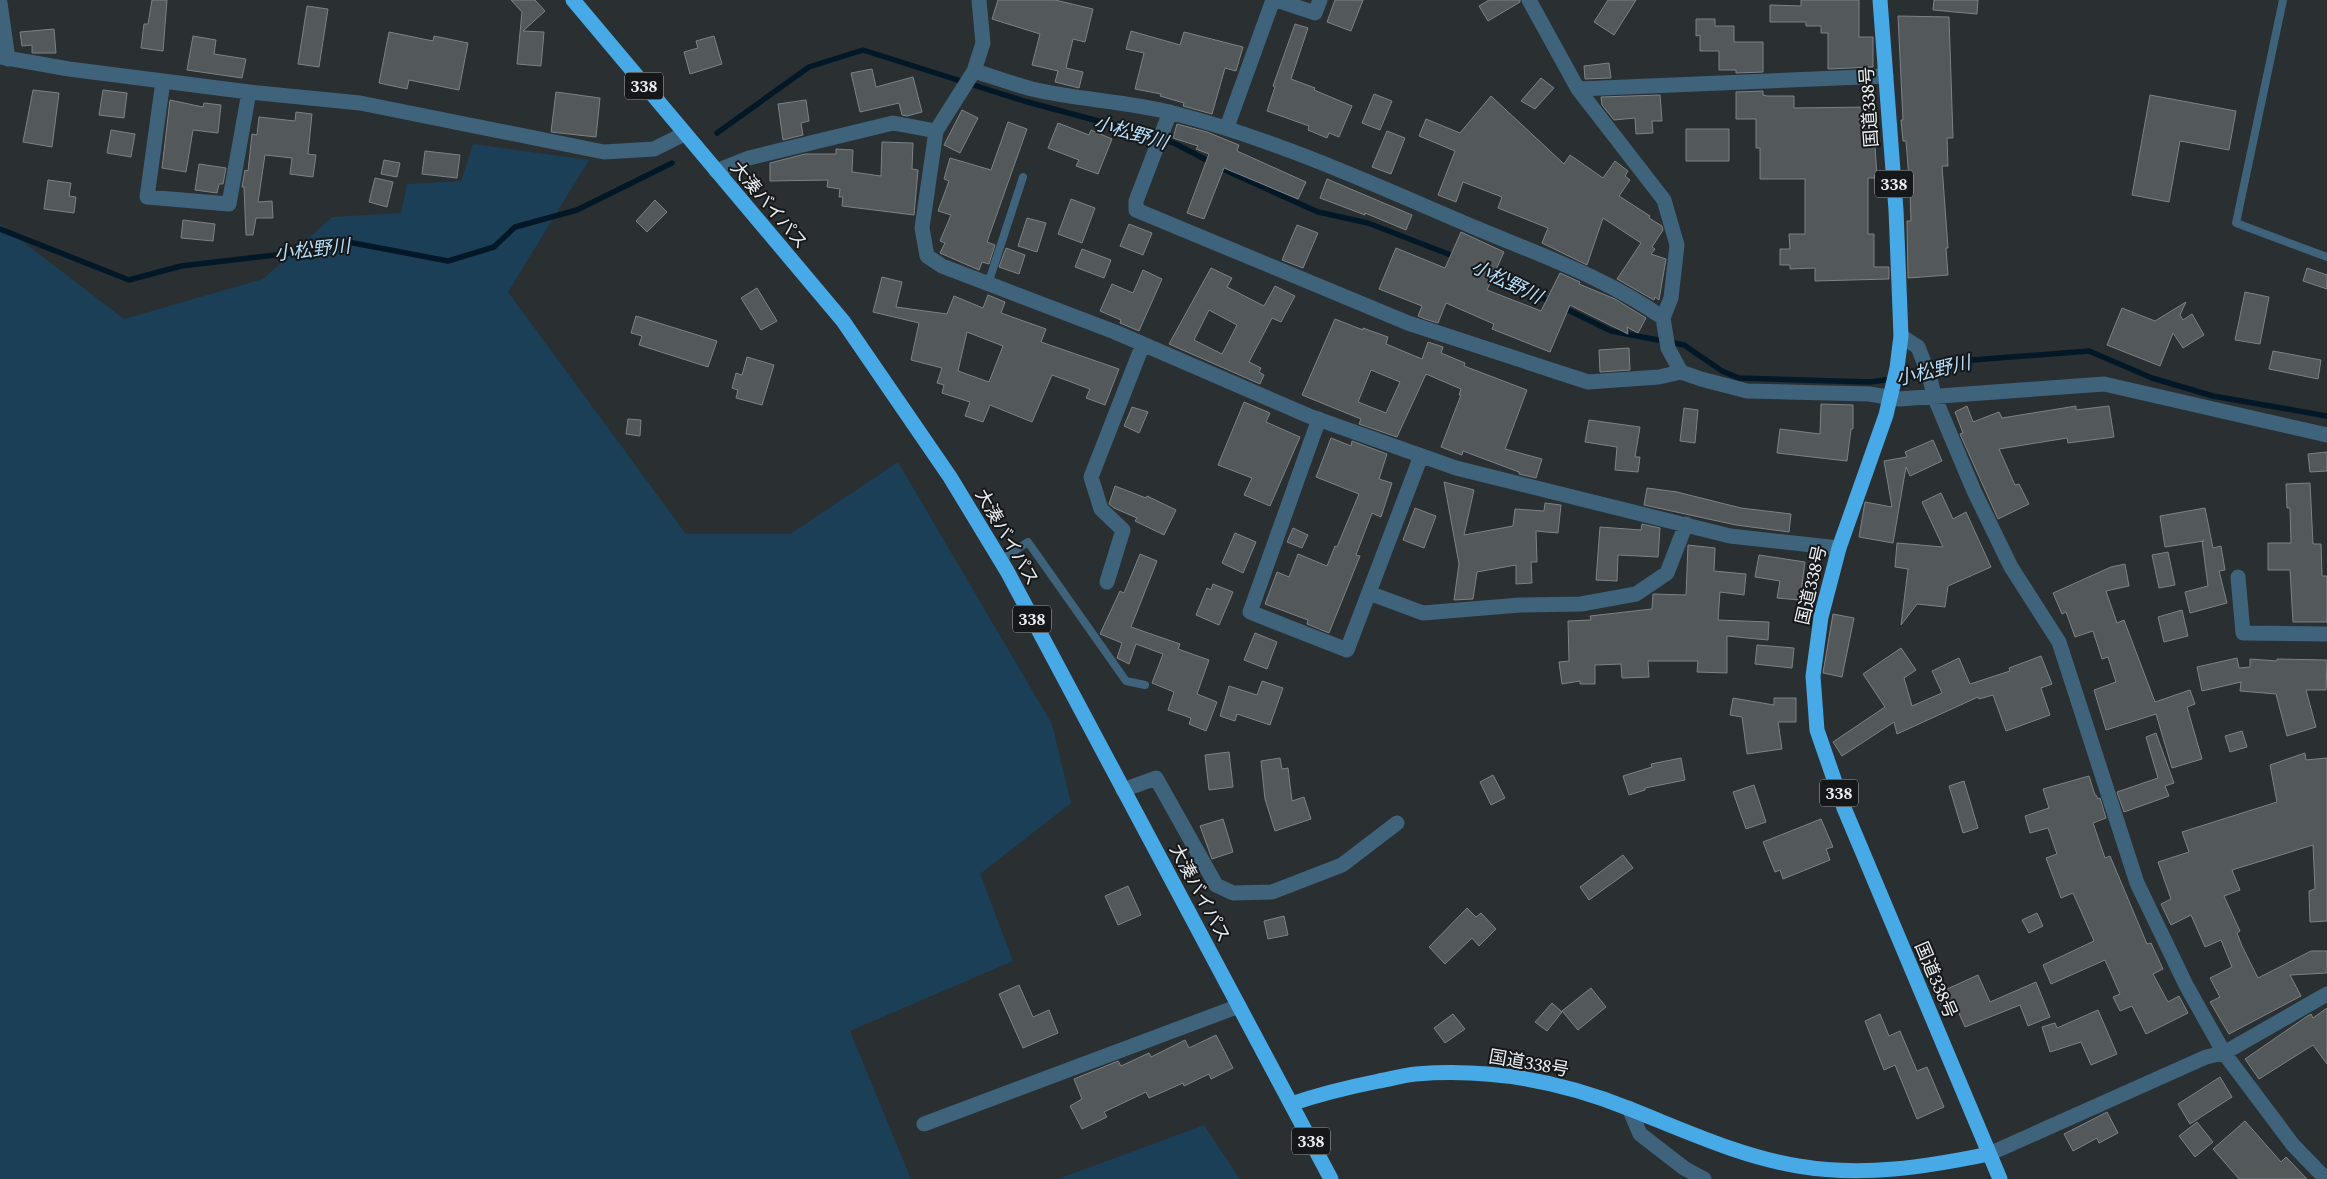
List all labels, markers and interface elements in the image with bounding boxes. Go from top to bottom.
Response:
street label: 国道338号 [1853,66,1886,148]
road number: 338 [625,72,663,100]
water label: 小松野川 [1090,109,1173,158]
street label: 大湊バイパス [724,155,814,255]
road number: 338 [1875,170,1913,198]
water label: 小松野川 [273,232,353,269]
water label: 小松野川 [1466,253,1549,313]
water label: 小松野川 [1893,348,1976,394]
street label: 大湊バイパス [968,484,1045,591]
street label: 国道338号 [1789,543,1834,628]
road number: 338 [1013,606,1051,632]
road number: 338 [1820,780,1858,806]
street label: 大湊バイパス [1162,839,1237,947]
street label: 国道338号 [1907,938,1964,1023]
street label: 国道338号 [1487,1043,1571,1084]
road number: 338 [1292,1128,1330,1154]

